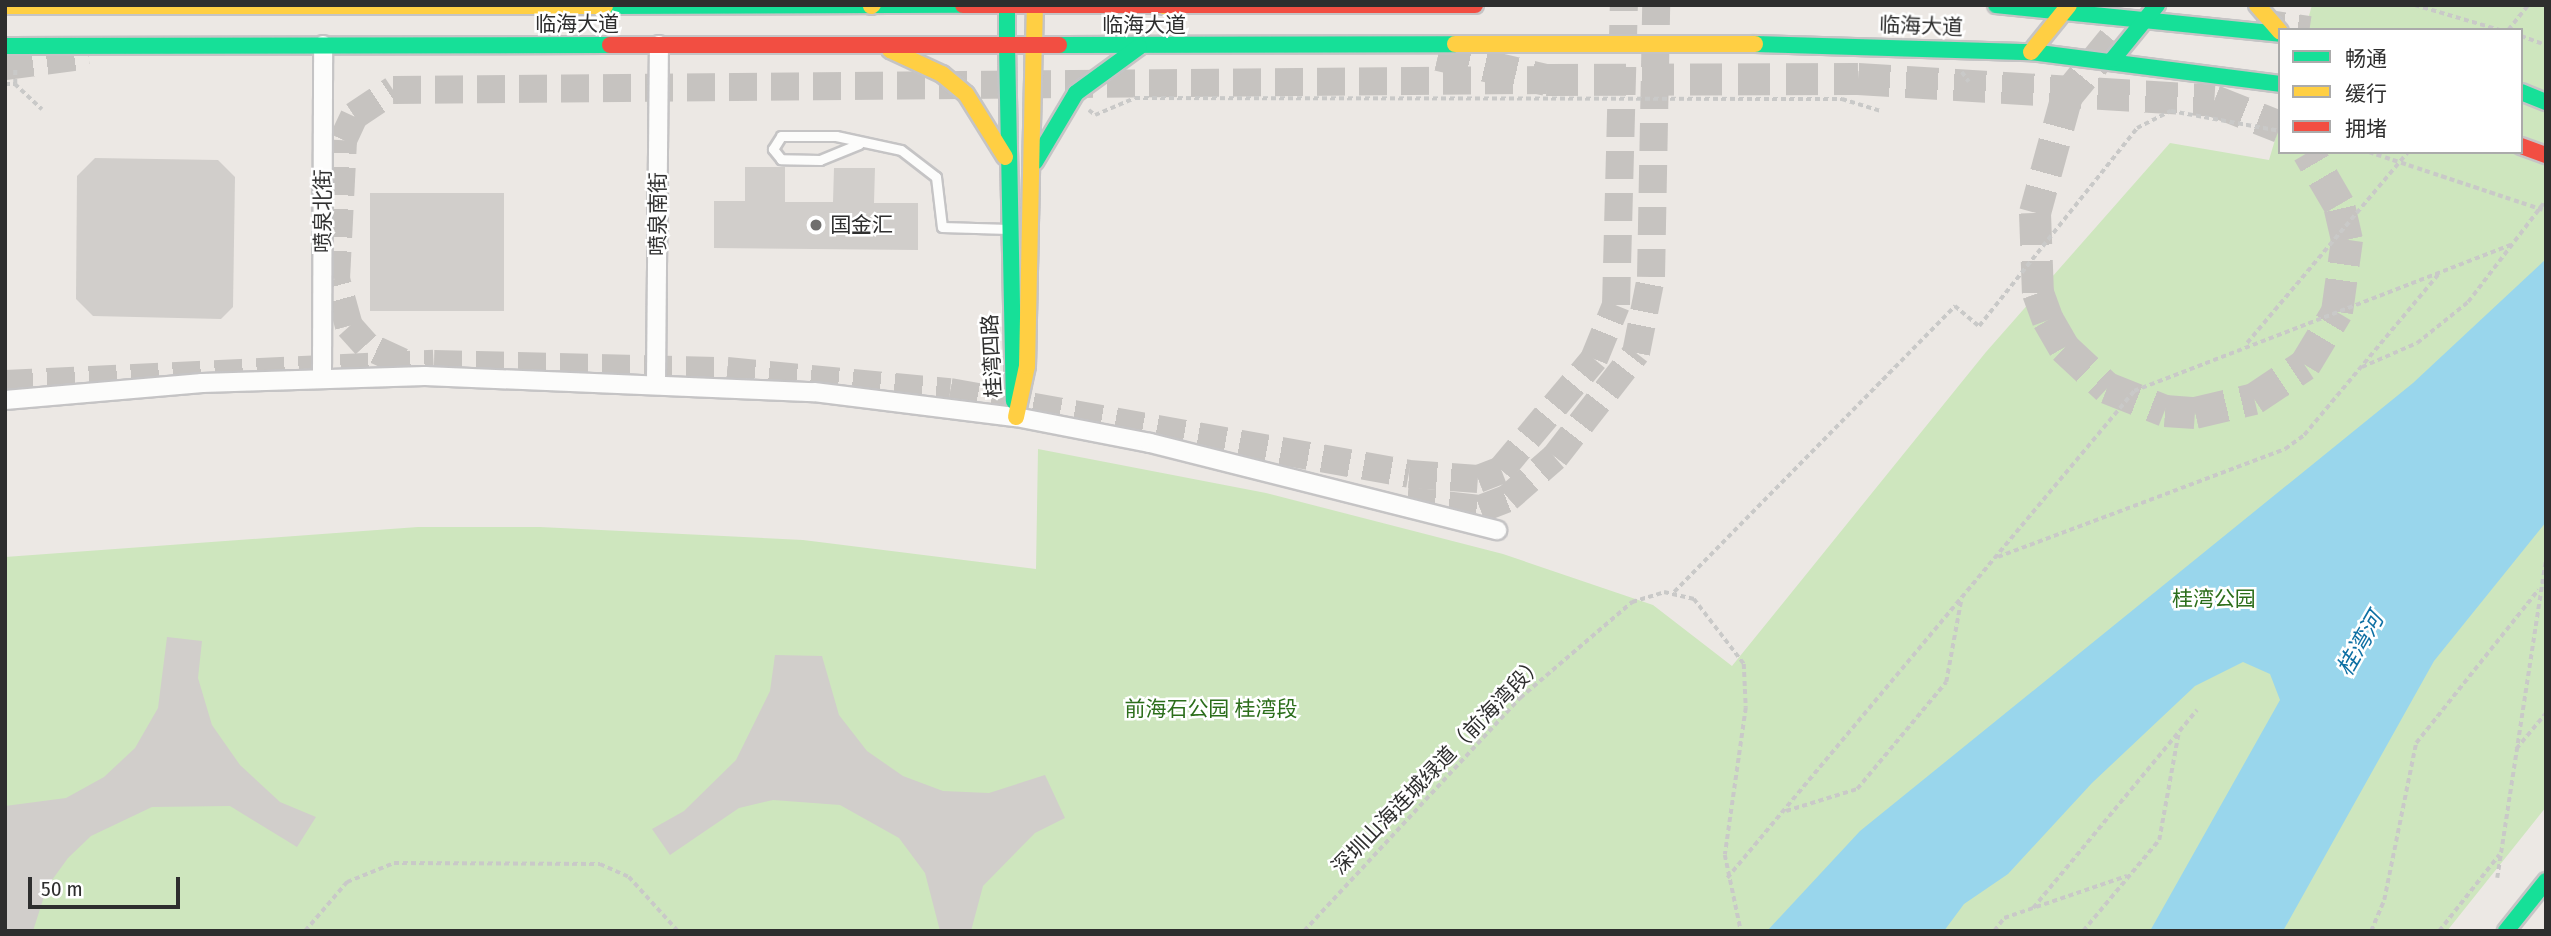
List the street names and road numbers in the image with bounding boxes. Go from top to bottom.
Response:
street label: 临海大道 [535,11,619,37]
street label: 临海大道 [1102,12,1186,38]
street label: 临海大道 [1879,12,1963,40]
street label: 喷泉北街 [310,169,336,253]
street label: 喷泉南街 [645,172,671,256]
street label: 桂湾四路 [977,313,1007,399]
street label: 深圳山海连城绿道（前海湾段） [1327,651,1549,879]

